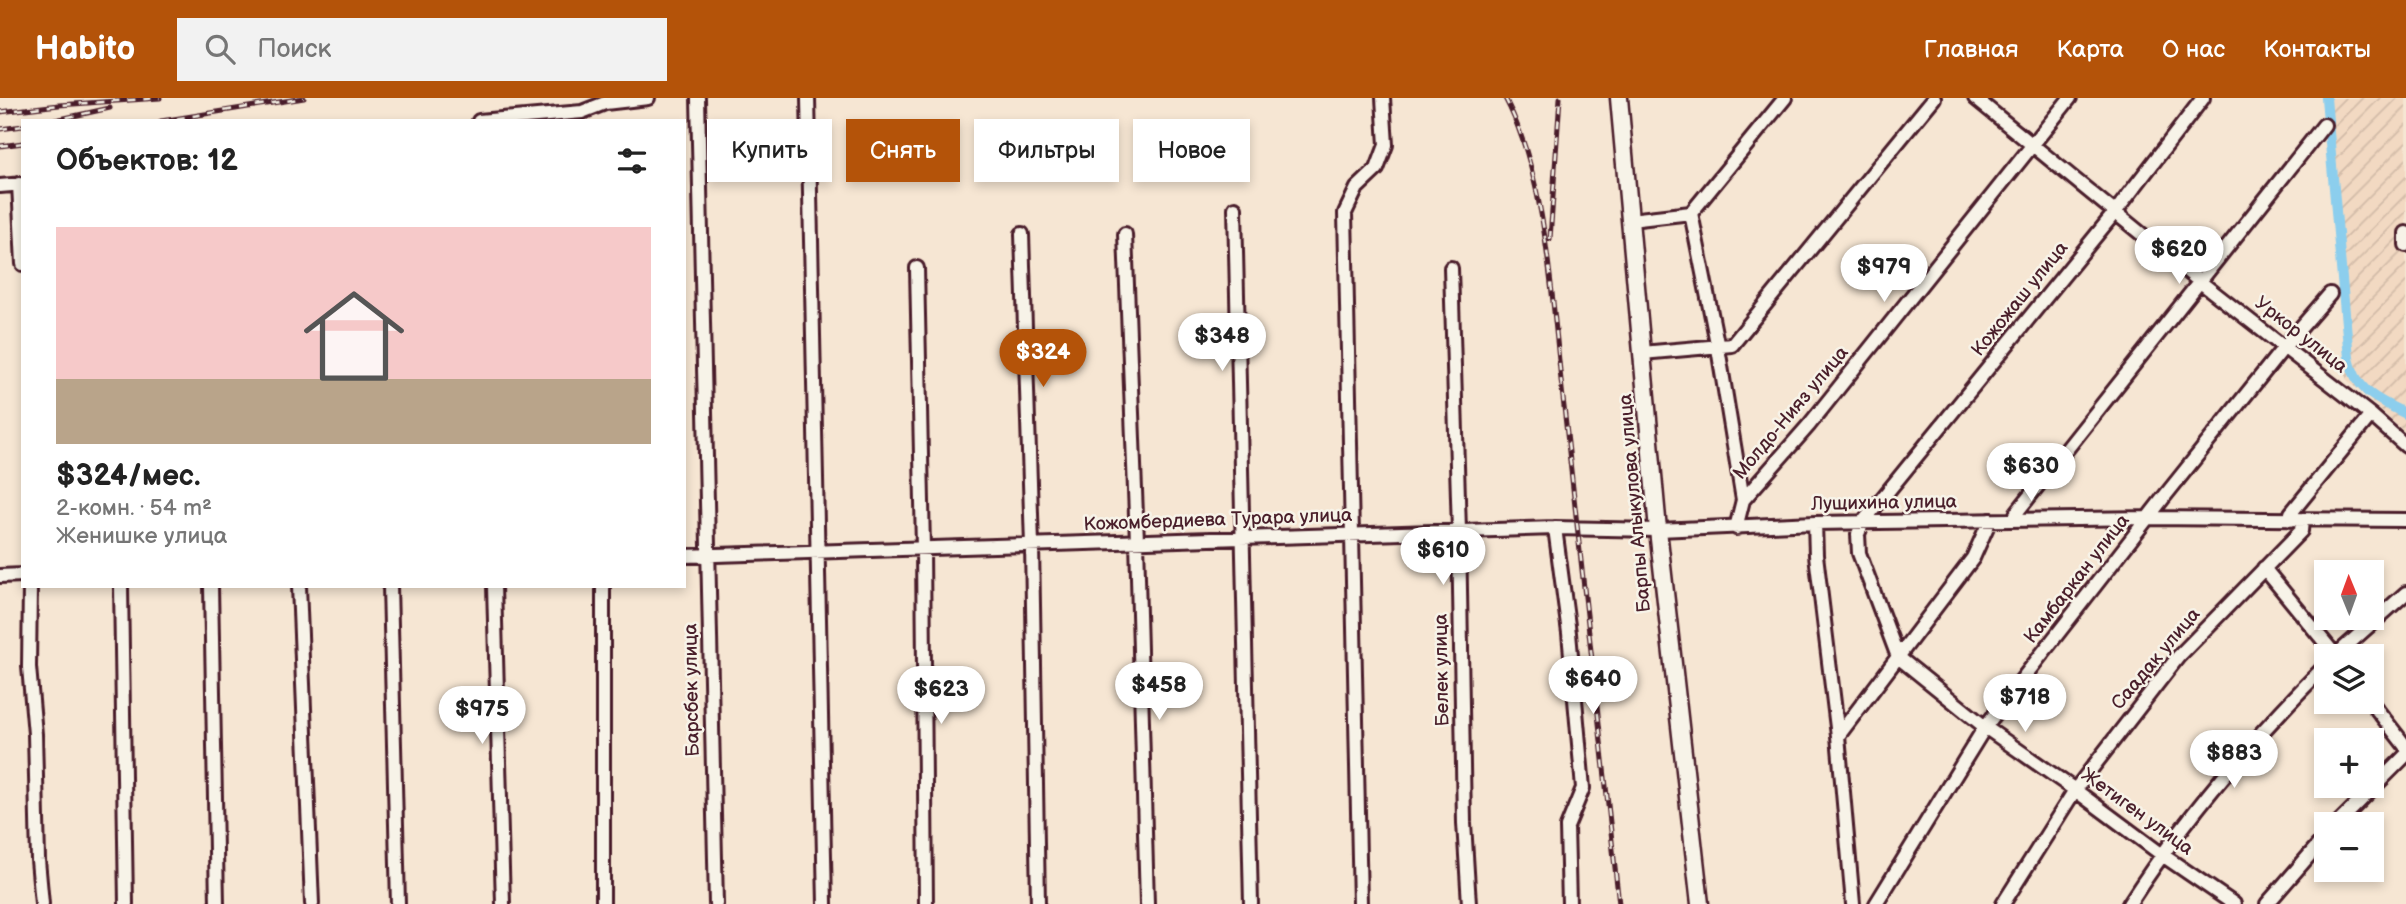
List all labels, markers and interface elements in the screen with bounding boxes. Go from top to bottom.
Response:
search box [177,18,667,81]
text: Habito [35,29,135,69]
icon: search [201,30,239,68]
text: Поиск [257,34,331,65]
text: Главная [1924,35,2018,64]
text: Карта [2056,35,2124,64]
text: О нас [2162,35,2225,64]
text: Контакты [2263,35,2371,64]
chip: Купить [707,119,832,182]
chip: Снять [846,119,960,182]
chip: Фильтры [974,119,1119,182]
chip: Новое [1133,119,1250,182]
icon: filters [613,142,651,180]
text: Объектов: 12 [56,143,238,179]
pin: $620 [2138,226,2220,286]
text: $620 [2151,235,2207,263]
street label: Кожожаш улица [1967,237,2073,361]
pin: $979 [1843,244,1925,304]
text: $979 [1857,253,1911,281]
icon: home [291,273,417,399]
street label: Уркор улица [2250,292,2352,378]
pin: $348 [1181,314,1263,373]
text: $348 [1194,322,1250,350]
pin: $324 [1002,330,1084,389]
text: $324 [1015,338,1071,366]
street label: Молдо-Нияз улица [1729,342,1853,484]
street label: Барпы Алыкулова улица [1614,393,1656,613]
pin: $630 [1990,444,2072,503]
text: $630 [2003,452,2059,480]
text: $324/мес. [56,458,201,494]
street label: Лущихина улица [1810,490,1957,516]
text: 2-комн. · 54 m² [56,494,212,522]
street label: Кожомбердиева Турара улица [1083,504,1353,536]
street label: Камбаркан улица [2019,510,2135,648]
text: Женишке улица [56,522,227,550]
pin: $610 [1402,528,1484,587]
text: $610 [1416,536,1470,564]
north arrow [2314,560,2384,630]
map controls [2314,560,2384,882]
street label: Саадак улица [2107,603,2205,715]
street label: Белек улица [1430,613,1454,727]
street label: Барсбек улица [679,623,705,757]
button: layers [2314,644,2384,714]
pin: $640 [1552,656,1634,716]
pin: $458 [1118,662,1200,722]
text: $640 [1565,665,1621,693]
pin: $623 [900,666,982,726]
text: $458 [1131,671,1187,699]
pin: $718 [1984,674,2066,734]
text: $623 [913,675,969,703]
text: $718 [1999,683,2051,711]
pin: $975 [441,686,523,746]
text: $975 [455,695,509,723]
button: + [2314,728,2384,798]
pin: $883 [2193,730,2275,790]
text: $883 [2206,739,2262,767]
street label: Жетиген улица [2076,764,2198,860]
button: − [2314,812,2384,882]

